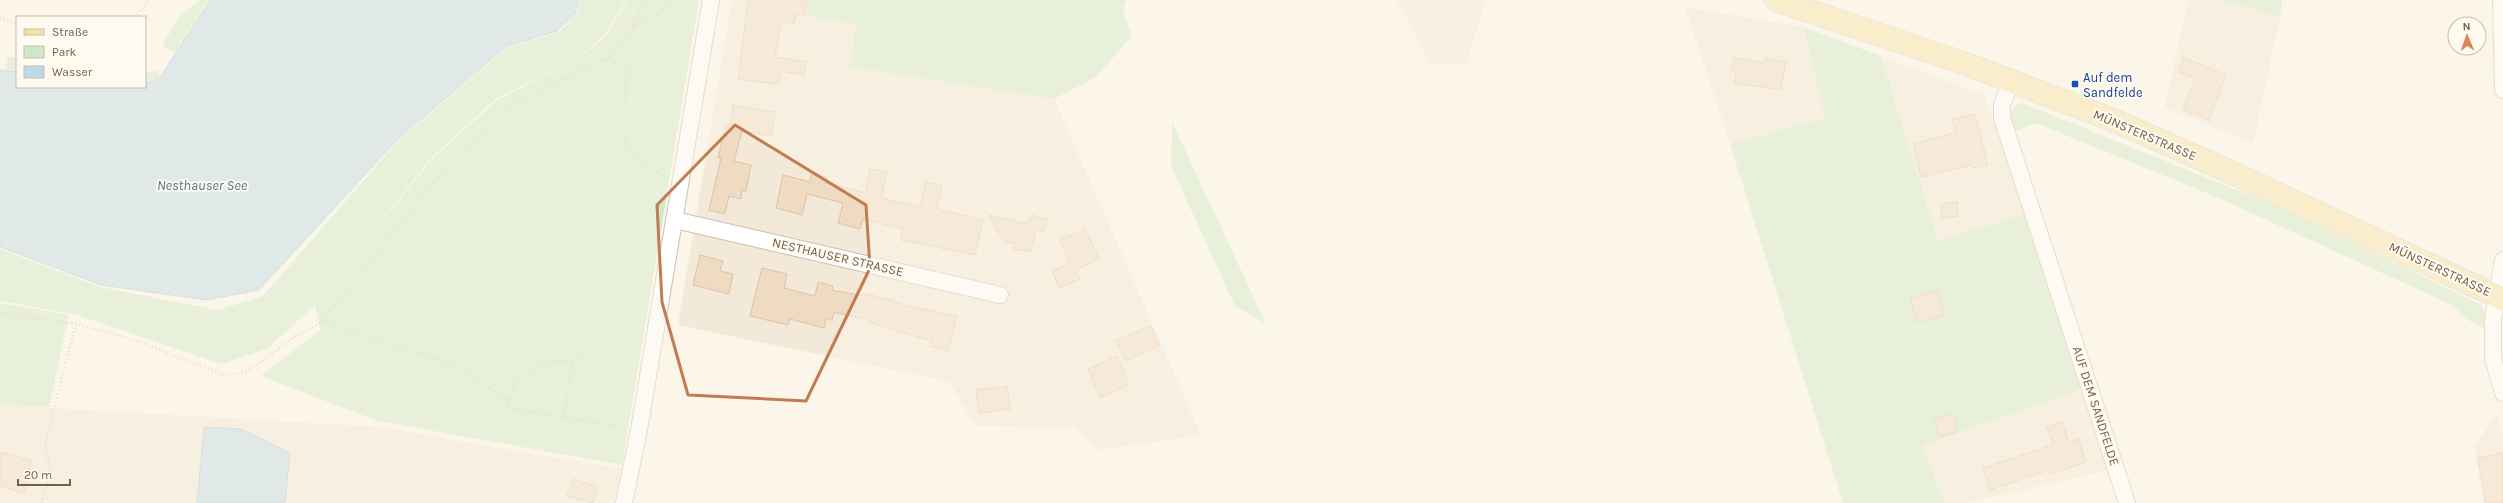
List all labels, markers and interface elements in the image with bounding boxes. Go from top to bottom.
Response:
legend [16,16,146,88]
north arrow [2447,16,2487,56]
text: N [2462,20,2471,33]
text: Straße [52,25,88,39]
text: Park [52,45,77,59]
text: Wasser [52,65,93,79]
place label: Auf dem Sandfelde [2083,70,2143,100]
marker: Auf dem Sandfelde [2070,79,2080,89]
street label: MÜNSTERSTRASSE [2091,106,2199,164]
water label: Nesthauser See [157,177,248,194]
street label: NESTHAUSER STRASSE [771,235,905,279]
street label: MÜNSTERSTRASSE [2387,238,2494,299]
street label: AUF DEM SANDFELDE [2070,344,2122,468]
scale bar [18,461,70,487]
text: 20 m [24,468,52,482]

